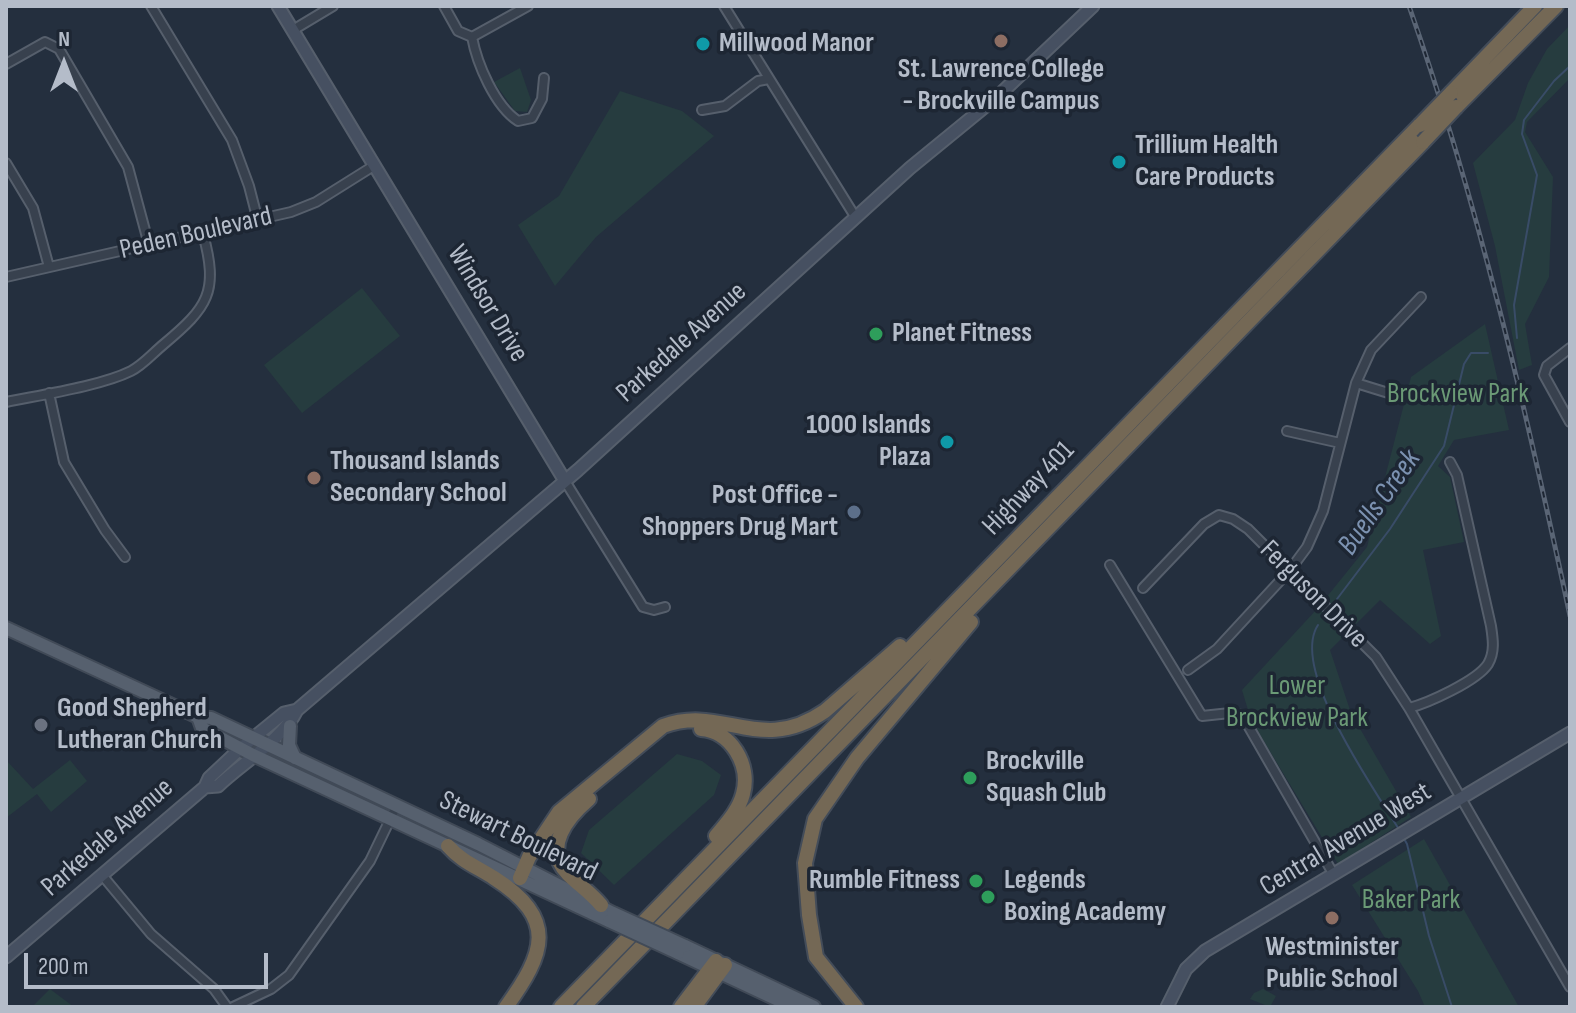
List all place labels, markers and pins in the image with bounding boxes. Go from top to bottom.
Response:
place label: Millwood Manor [719,27,874,61]
marker: St. Lawrence College - Brockville Campus [992,32,1010,50]
marker: Millwood Manor [694,35,712,53]
place label: St. Lawrence College - Brockville Campus [898,53,1104,119]
place label: Trillium Health Care Products [1135,129,1278,195]
marker: Trillium Health Care Products [1110,153,1128,171]
place label: Planet Fitness [892,317,1032,351]
marker: Planet Fitness [867,325,885,343]
place label: 1000 Islands Plaza [806,409,931,475]
marker: 1000 Islands Plaza [938,433,956,451]
place label: Thousand Islands Secondary School [330,445,507,511]
marker: Thousand Islands Secondary School [305,469,323,487]
place label: Post Office - Shoppers Drug Mart [642,479,838,545]
marker: Post Office - Shoppers Drug Mart [845,503,863,521]
place label: Good Shepherd Lutheran Church [57,692,222,758]
marker: Good Shepherd Lutheran Church [32,716,50,734]
place label: Brockville Squash Club [986,745,1107,811]
marker: Brockville Squash Club [961,769,979,787]
place label: Rumble Fitness [809,864,960,898]
place label: Legends Boxing Academy [1004,864,1166,930]
marker: Rumble Fitness [967,872,985,890]
marker: Legends Boxing Academy [979,888,997,906]
marker: Westminister Public School [1323,909,1341,927]
place label: Westminister Public School [1265,931,1399,997]

